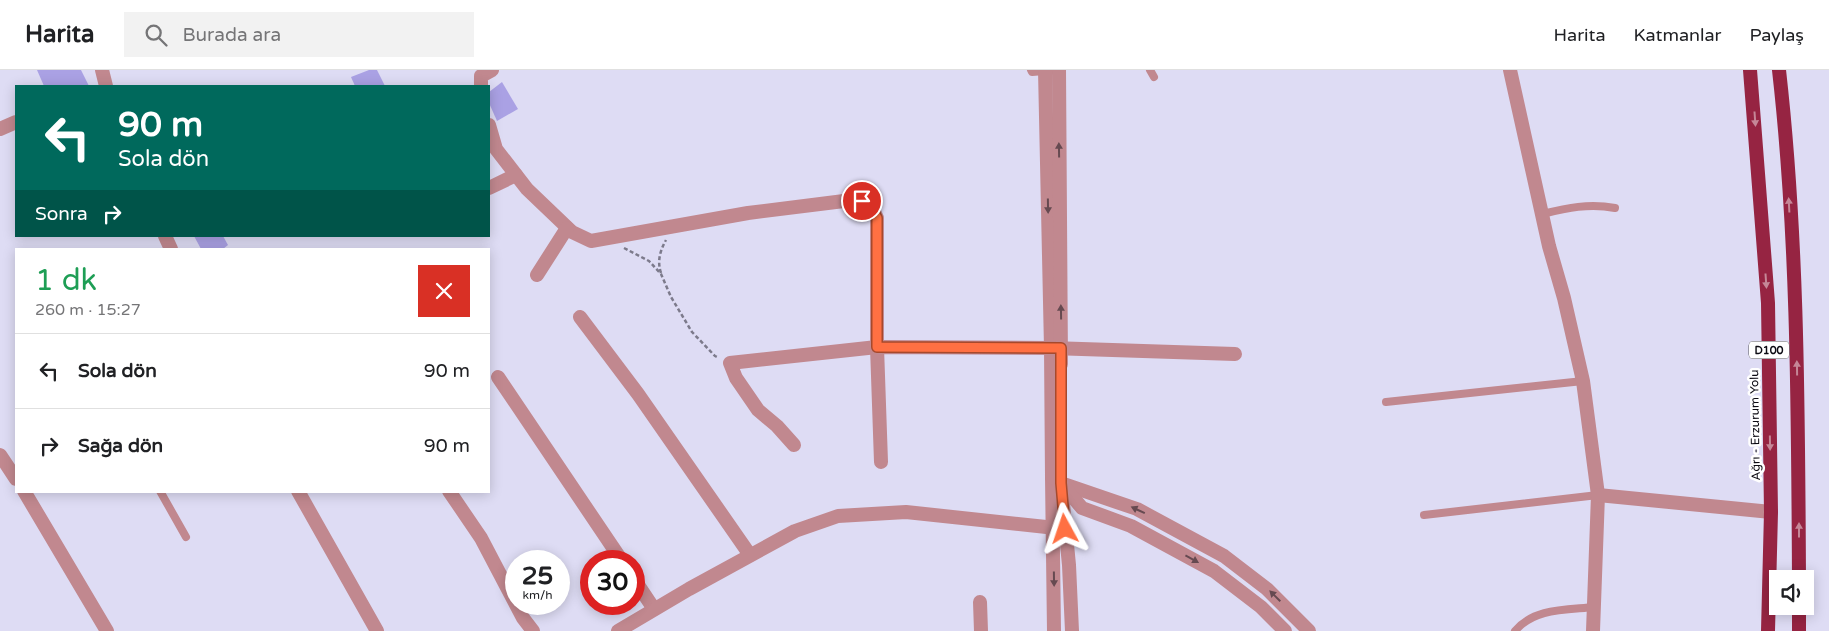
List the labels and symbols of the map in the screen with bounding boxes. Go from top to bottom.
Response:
one-way arrow [1751,111,1759,127]
one-way arrow [1055,141,1063,157]
pin [841,180,883,222]
one-way arrow [1785,197,1793,213]
one-way arrow [1044,198,1052,214]
one-way arrow [1763,273,1771,289]
one-way arrow [1057,304,1065,320]
road number: D100 [1749,342,1789,358]
one-way arrow [1793,359,1801,375]
street label: Ağrı - Erzurum Yolu [1747,369,1763,481]
one-way arrow [1766,435,1774,451]
position arrow [1038,502,1090,554]
one-way arrow [1131,506,1145,514]
one-way arrow [1795,522,1803,538]
speed limit sign: 30 [580,550,645,615]
one-way arrow [1185,555,1199,563]
one-way arrow [1050,571,1058,587]
one-way arrow [1269,591,1281,603]

